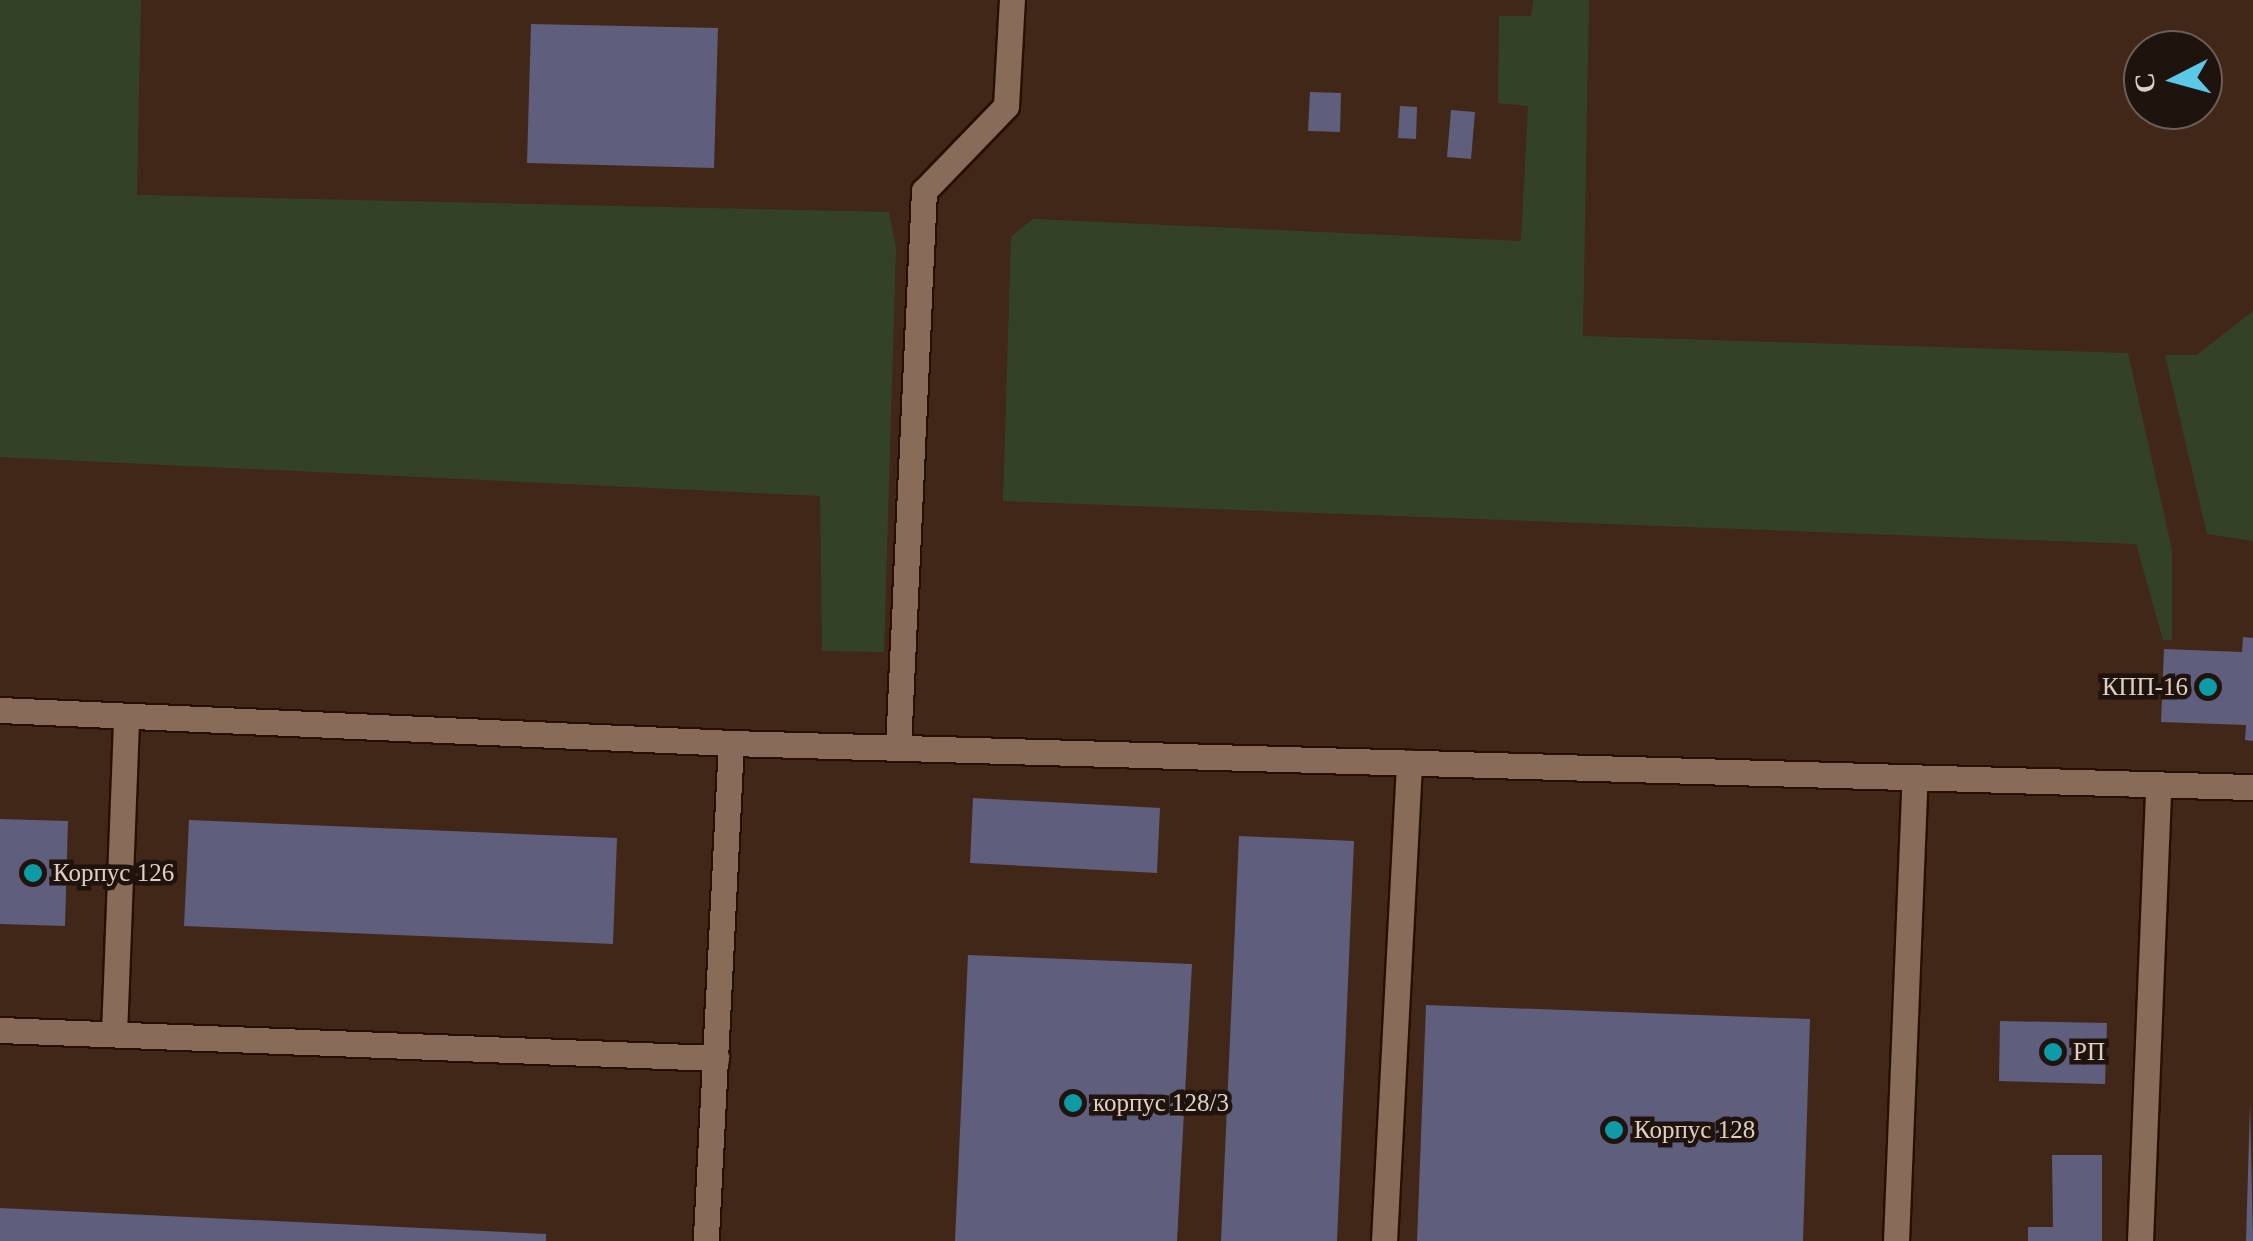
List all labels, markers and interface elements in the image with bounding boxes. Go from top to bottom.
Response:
north arrow [2123,30,2223,130]
text: С [2128,71,2161,95]
place label: КПП-16 [2102,672,2188,702]
marker: КПП-16 [2197,676,2219,698]
place label: Корпус 126 [53,858,174,888]
marker: Корпус 126 [22,862,44,884]
place label: РП [2073,1037,2105,1067]
marker: РП [2042,1041,2064,1063]
place label: корпус 128/3 [1093,1088,1229,1118]
marker: корпус 128/3 [1062,1092,1084,1114]
place label: Корпус 128 [1634,1115,1755,1145]
marker: Корпус 128 [1603,1119,1625,1141]

